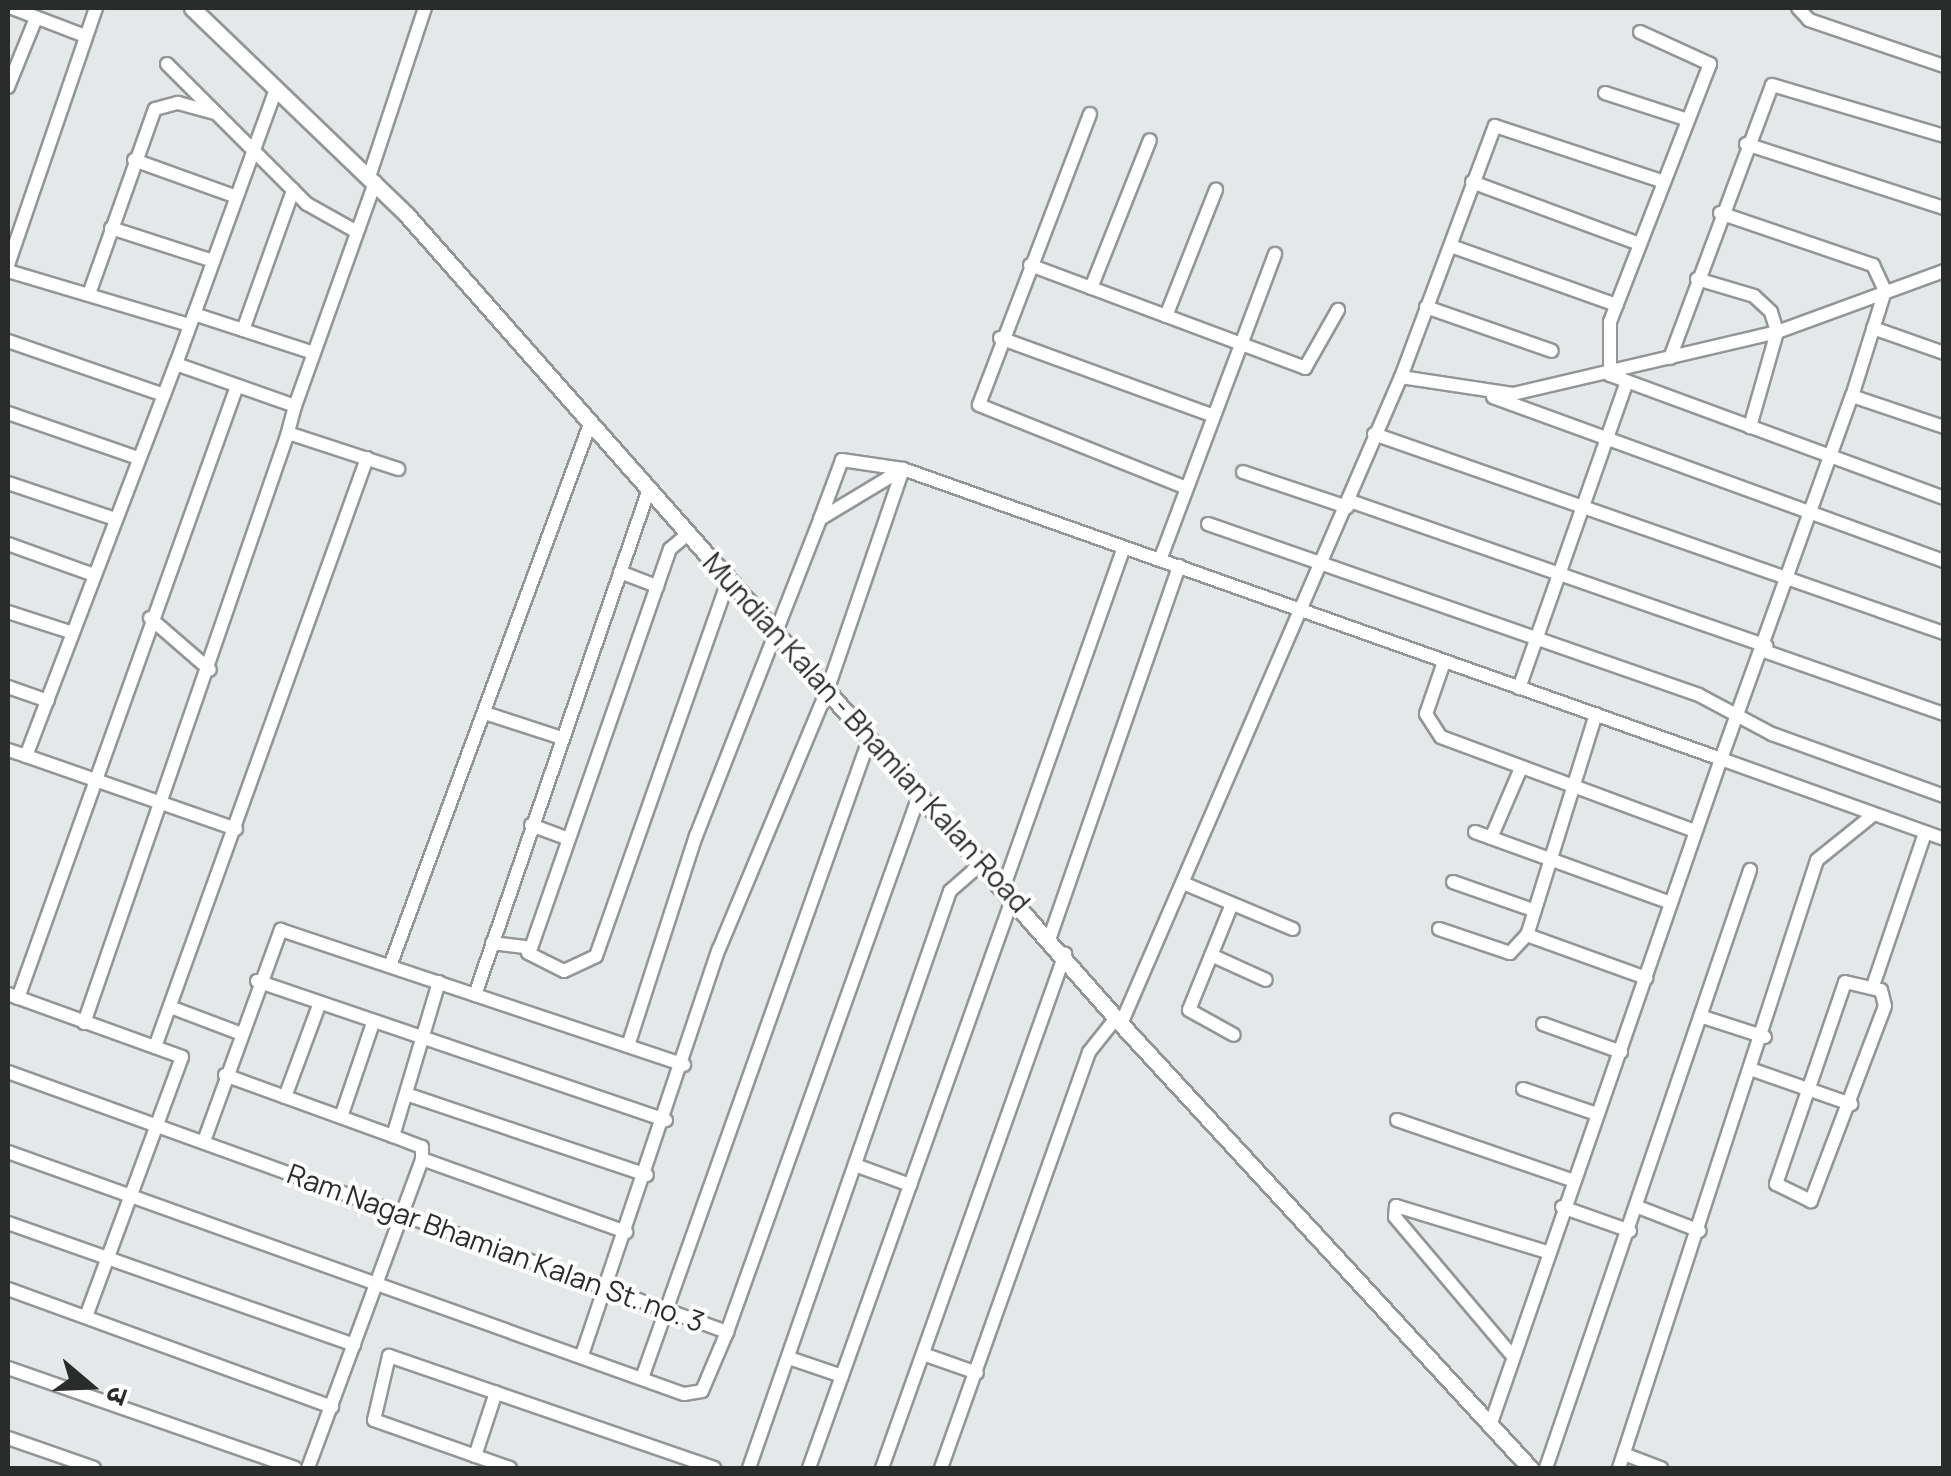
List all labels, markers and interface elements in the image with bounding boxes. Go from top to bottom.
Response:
street label: Mundian Kalan - Bhamian Kalan Road [697,545,1037,919]
street label: Ram Nagar Bhamian Kalan St. no. 3 [283,1156,709,1338]
north arrow [40,1336,140,1436]
text: उ [98,1382,139,1410]

